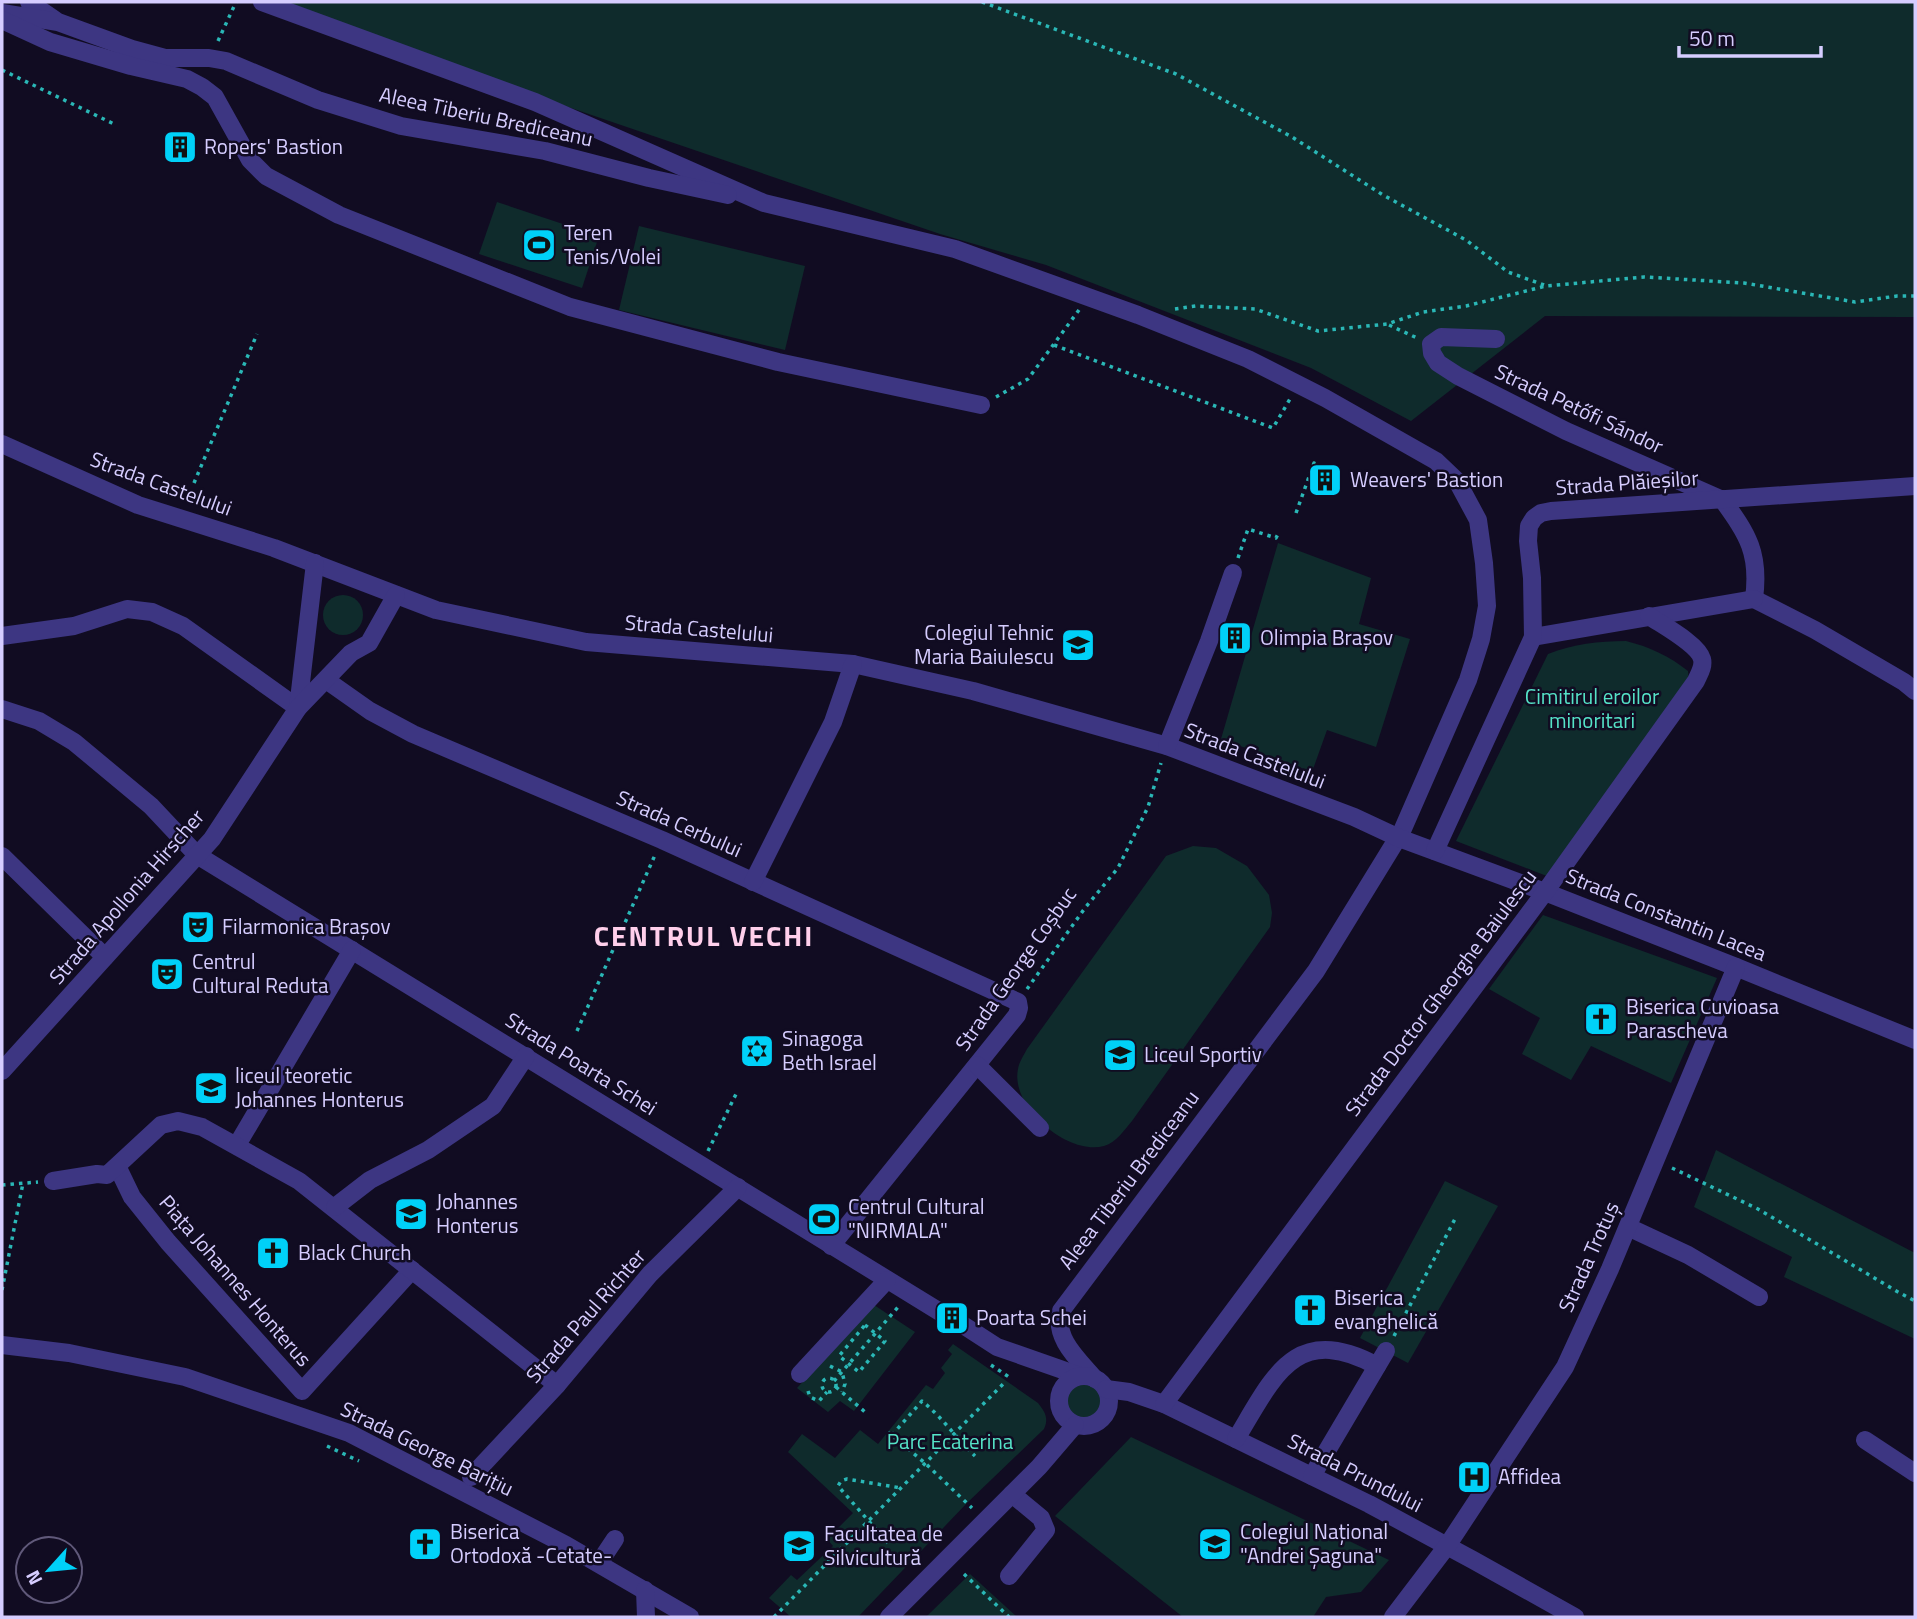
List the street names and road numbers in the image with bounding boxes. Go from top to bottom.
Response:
street label: Aleea Tiberiu Brediceanu [376,78,596,154]
street label: Strada Petőfi Sándor [1490,355,1669,461]
street label: Strada Castelului [86,443,237,524]
street label: Strada Plăieșilor [1554,461,1699,503]
street label: Strada Castelului [624,606,775,650]
street label: Strada Castelului [1180,713,1331,797]
street label: Strada Cerbului [611,781,747,865]
street label: Strada Apollonia Hirscher [41,802,212,991]
street label: Strada Constantin Lacea [1561,859,1772,969]
street label: Strada Doctor Gheorghe Baiulescu [1337,862,1544,1123]
street label: Strada George Coșbuc [946,880,1084,1057]
street label: Strada Poarta Schei [500,1004,664,1123]
street label: Aleea Tiberiu Brediceanu [1050,1083,1206,1276]
street label: Piața Johannes Honterus [152,1187,320,1373]
street label: Strada Trotuș [1549,1196,1627,1317]
street label: Strada Paul Richter [518,1241,653,1390]
street label: Strada George Barițiu [336,1392,519,1504]
street label: Strada Prundului [1282,1424,1428,1520]

